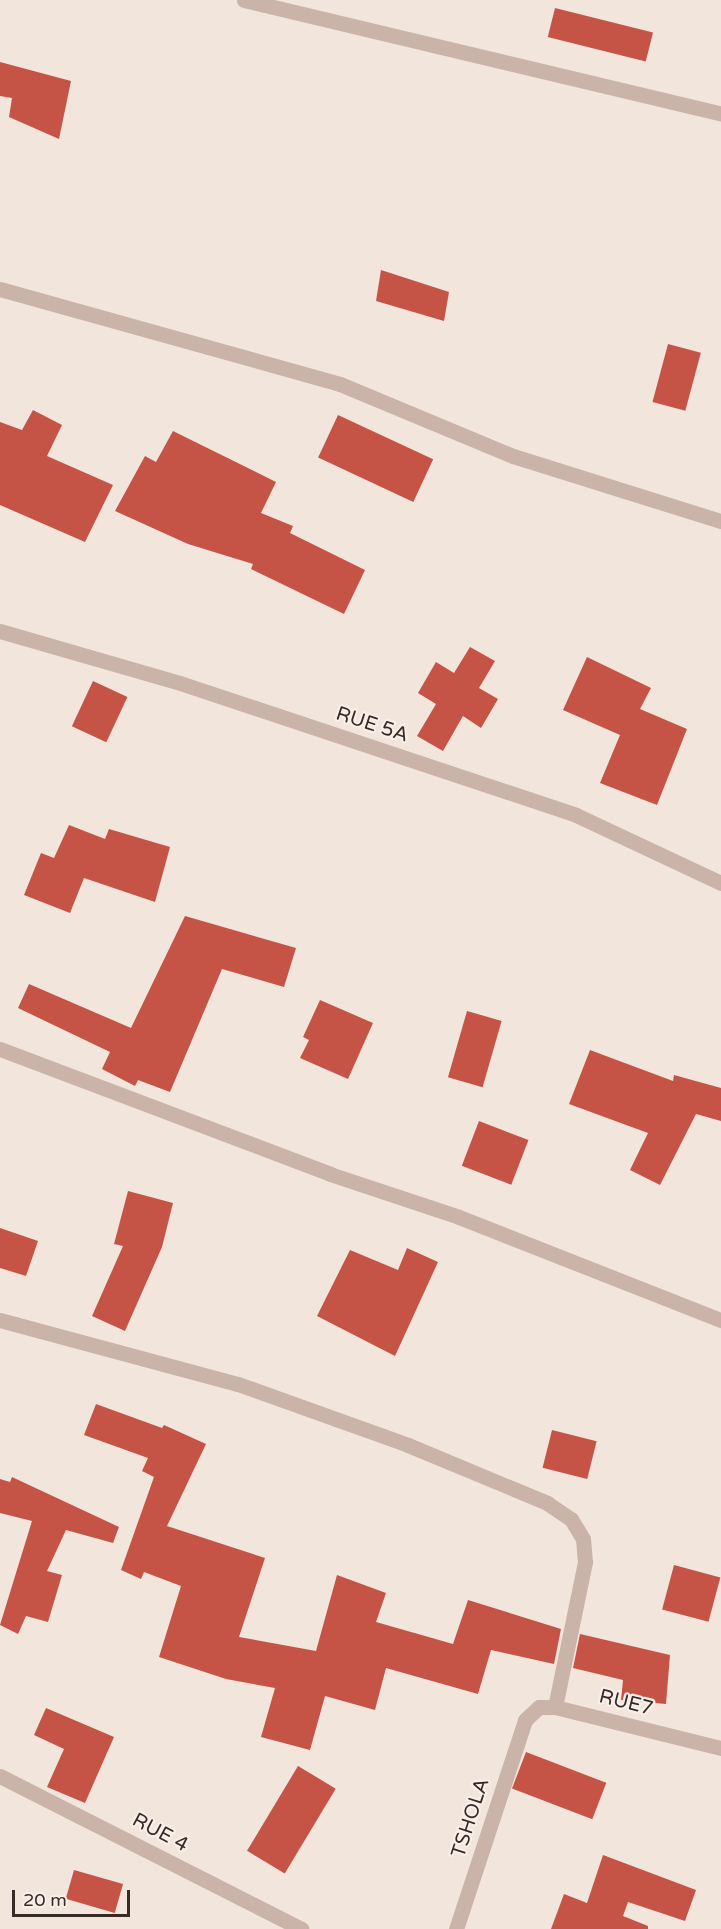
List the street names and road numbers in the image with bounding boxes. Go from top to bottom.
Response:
street label: RUE 5A [333,702,411,748]
street label: RUE7 [597,1685,655,1721]
street label: TSHOLA [447,1775,495,1861]
street label: RUE 4 [128,1808,192,1858]

